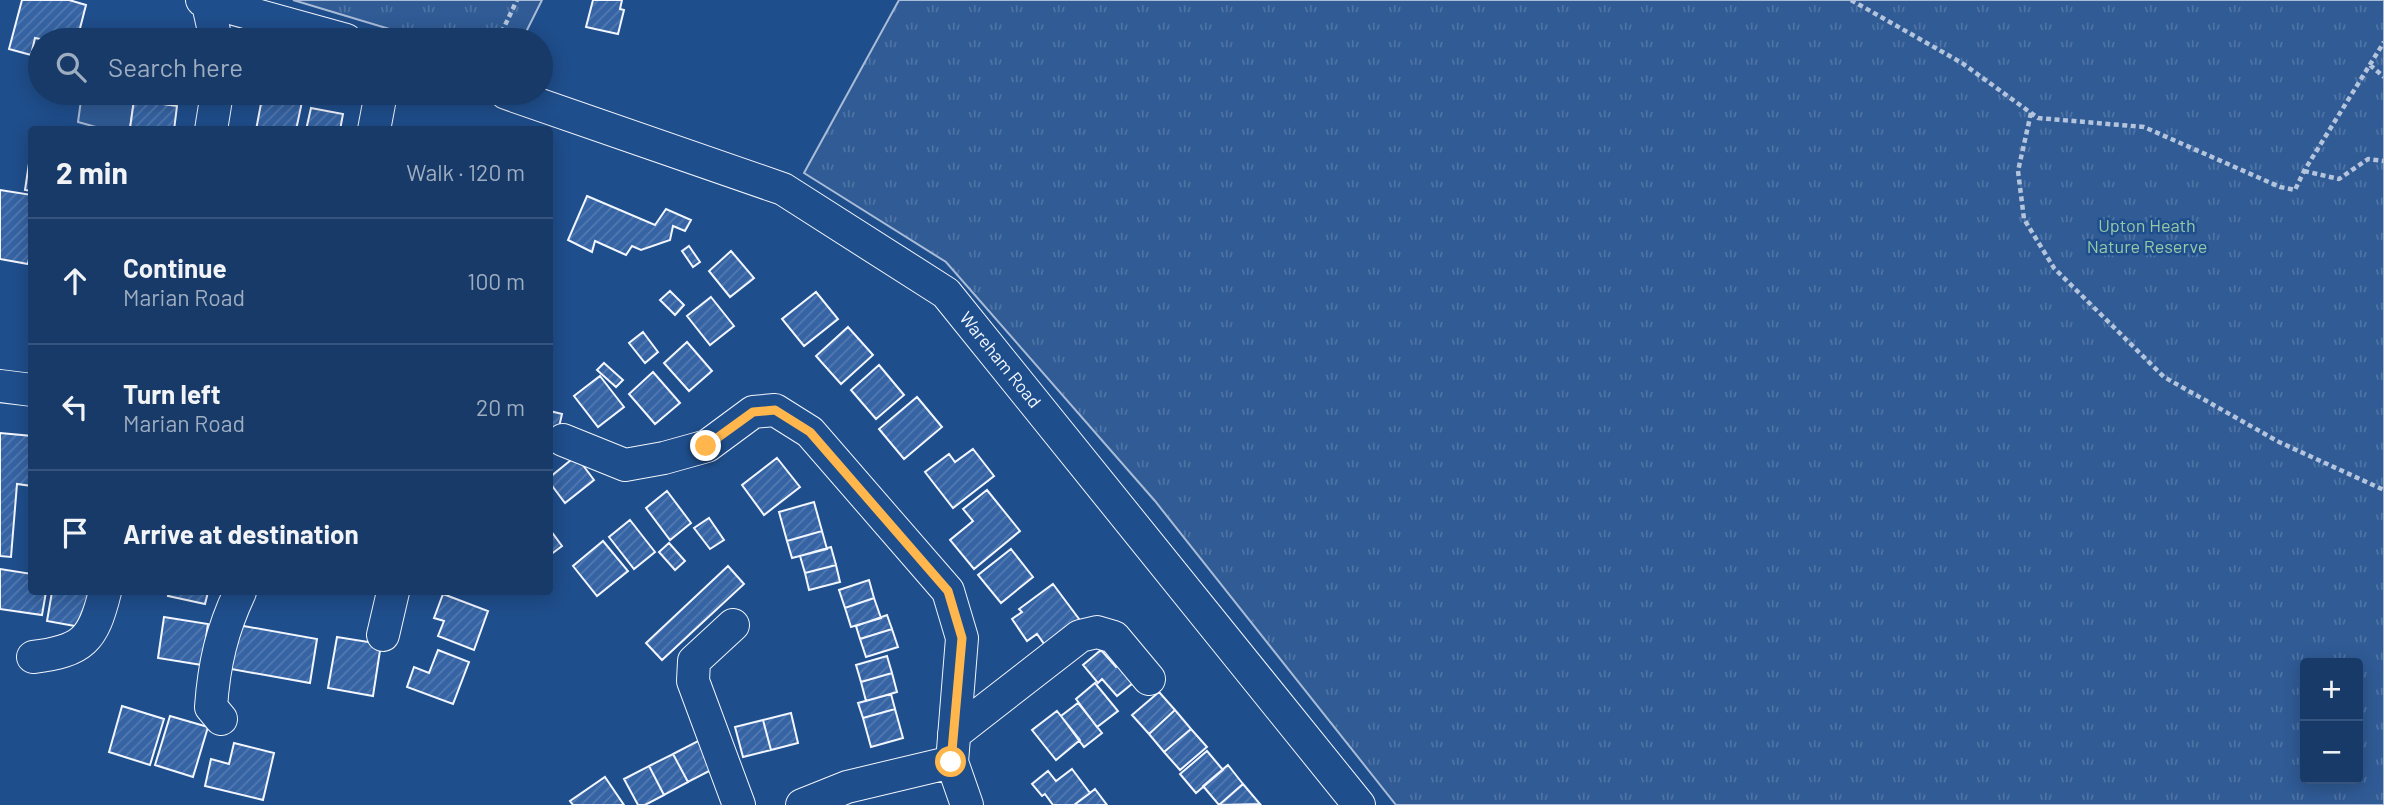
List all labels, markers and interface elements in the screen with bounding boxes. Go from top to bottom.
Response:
search box [28,28,553,105]
icon: search [52,48,90,86]
text: Search here [108,51,243,82]
text: 2 min [56,154,128,190]
text: Walk · 120 m [406,158,525,186]
park label: Upton Heath Nature Reserve [2087,214,2207,257]
text: Continue [123,252,227,283]
icon: ahead [56,262,94,300]
text: 100 m [467,267,525,295]
text: Marian Road [123,283,245,311]
street label: Wareham Road [955,307,1046,412]
text: Turn left [123,378,221,409]
icon: left [56,388,94,426]
text: 20 m [476,393,525,421]
text: Marian Road [123,409,245,437]
route end [690,430,721,461]
icon: arrive [56,514,94,552]
text: Arrive at destination [123,518,359,549]
map controls [2300,658,2363,784]
button: + [2300,658,2363,721]
button: − [2300,721,2363,784]
route start [935,746,966,777]

